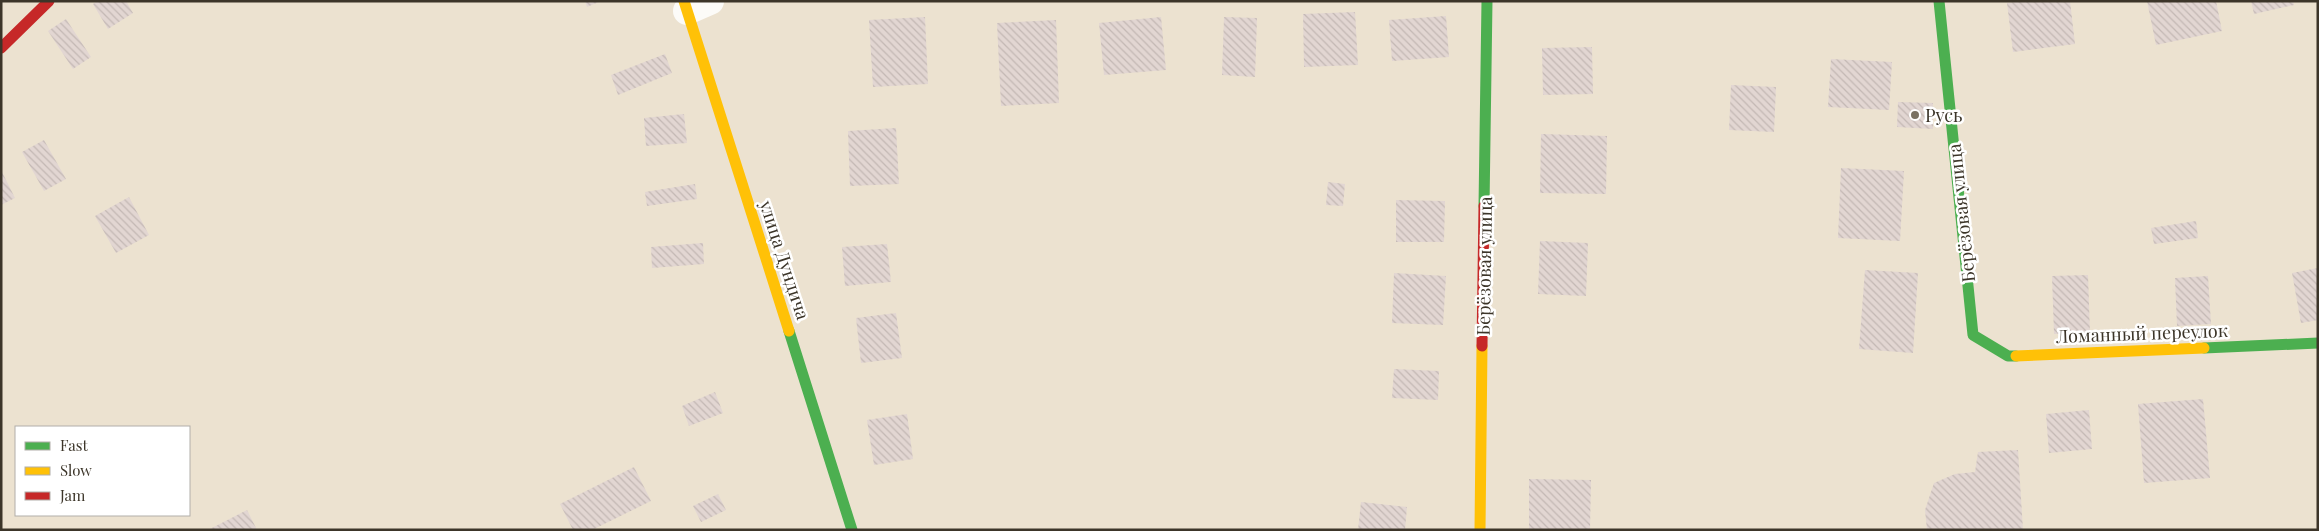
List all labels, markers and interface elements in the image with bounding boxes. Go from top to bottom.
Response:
place label: Русь [1925,103,1963,127]
marker: Русь [1909,109,1921,121]
street label: Берёзовая улица [1942,142,1980,283]
street label: улица Дундича [754,196,816,323]
street label: Берёзовая улица [1471,196,1497,336]
street label: Ломанный переулок [2055,318,2228,348]
legend [15,426,190,516]
text: Fast [60,435,89,455]
text: Slow [60,460,92,480]
text: Jam [59,485,86,505]

